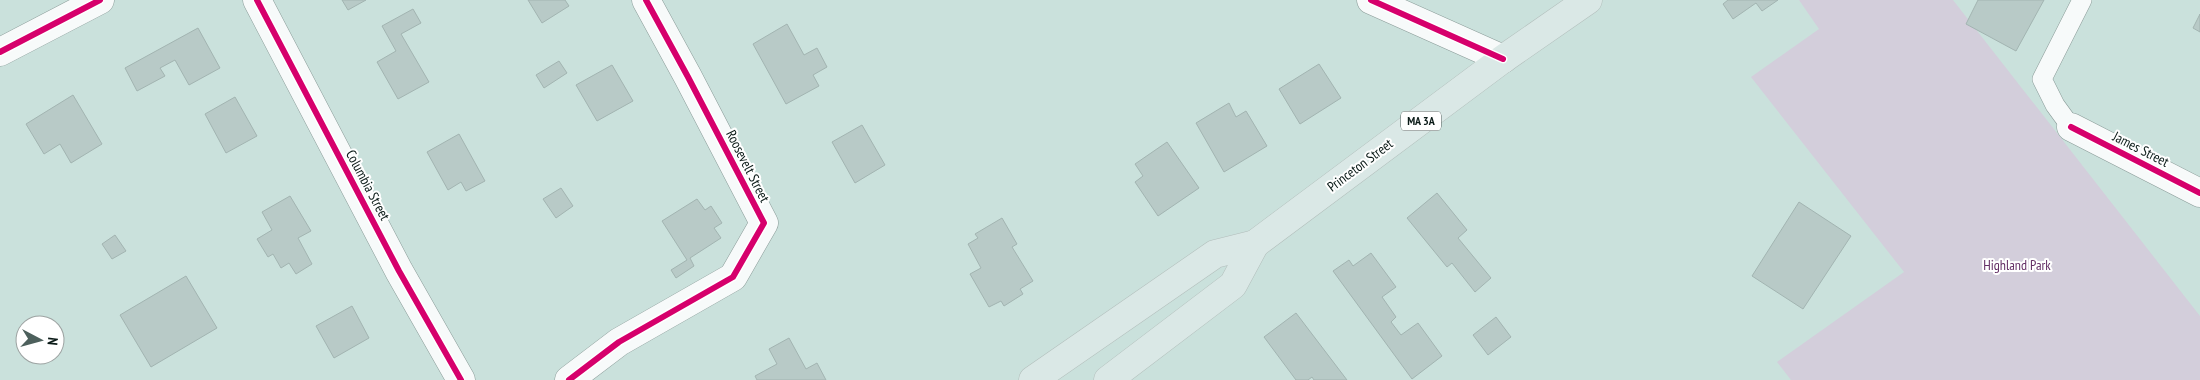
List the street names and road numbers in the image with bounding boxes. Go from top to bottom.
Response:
road number: MA 3A [1401,112,1441,130]
street label: Roosevelt Street [722,127,774,205]
street label: James Street [2109,127,2172,171]
street label: Princeton Street [1324,134,1396,195]
street label: Columbia Street [342,147,394,223]

